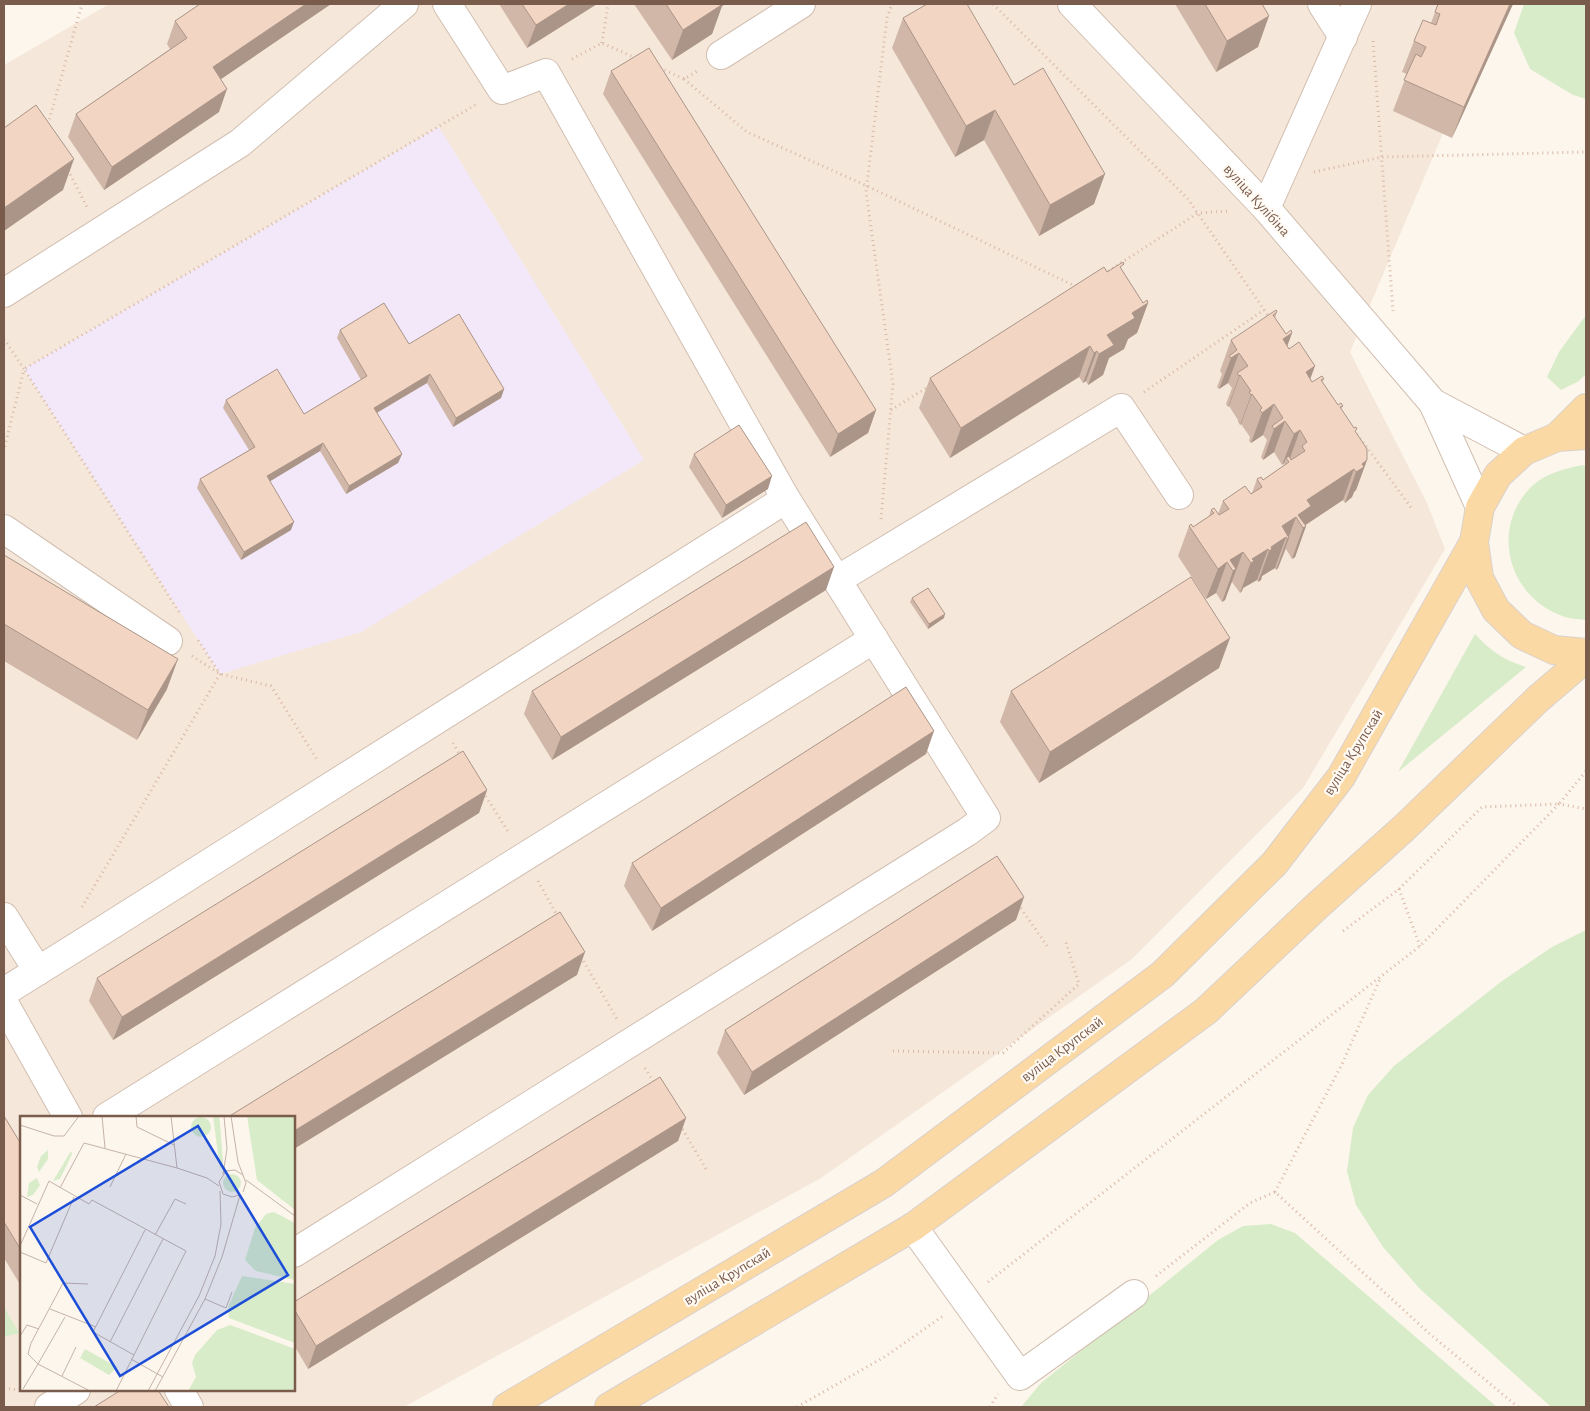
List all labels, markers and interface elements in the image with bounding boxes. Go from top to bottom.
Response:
street label: вуліца Кулібіна [1221,161,1293,239]
street label: вуліца Крупскай [1321,707,1386,798]
street label: вуліца Крупскай [1019,1014,1106,1085]
inset map [20,1116,295,1391]
street label: вуліца Крупскай [681,1245,773,1308]

